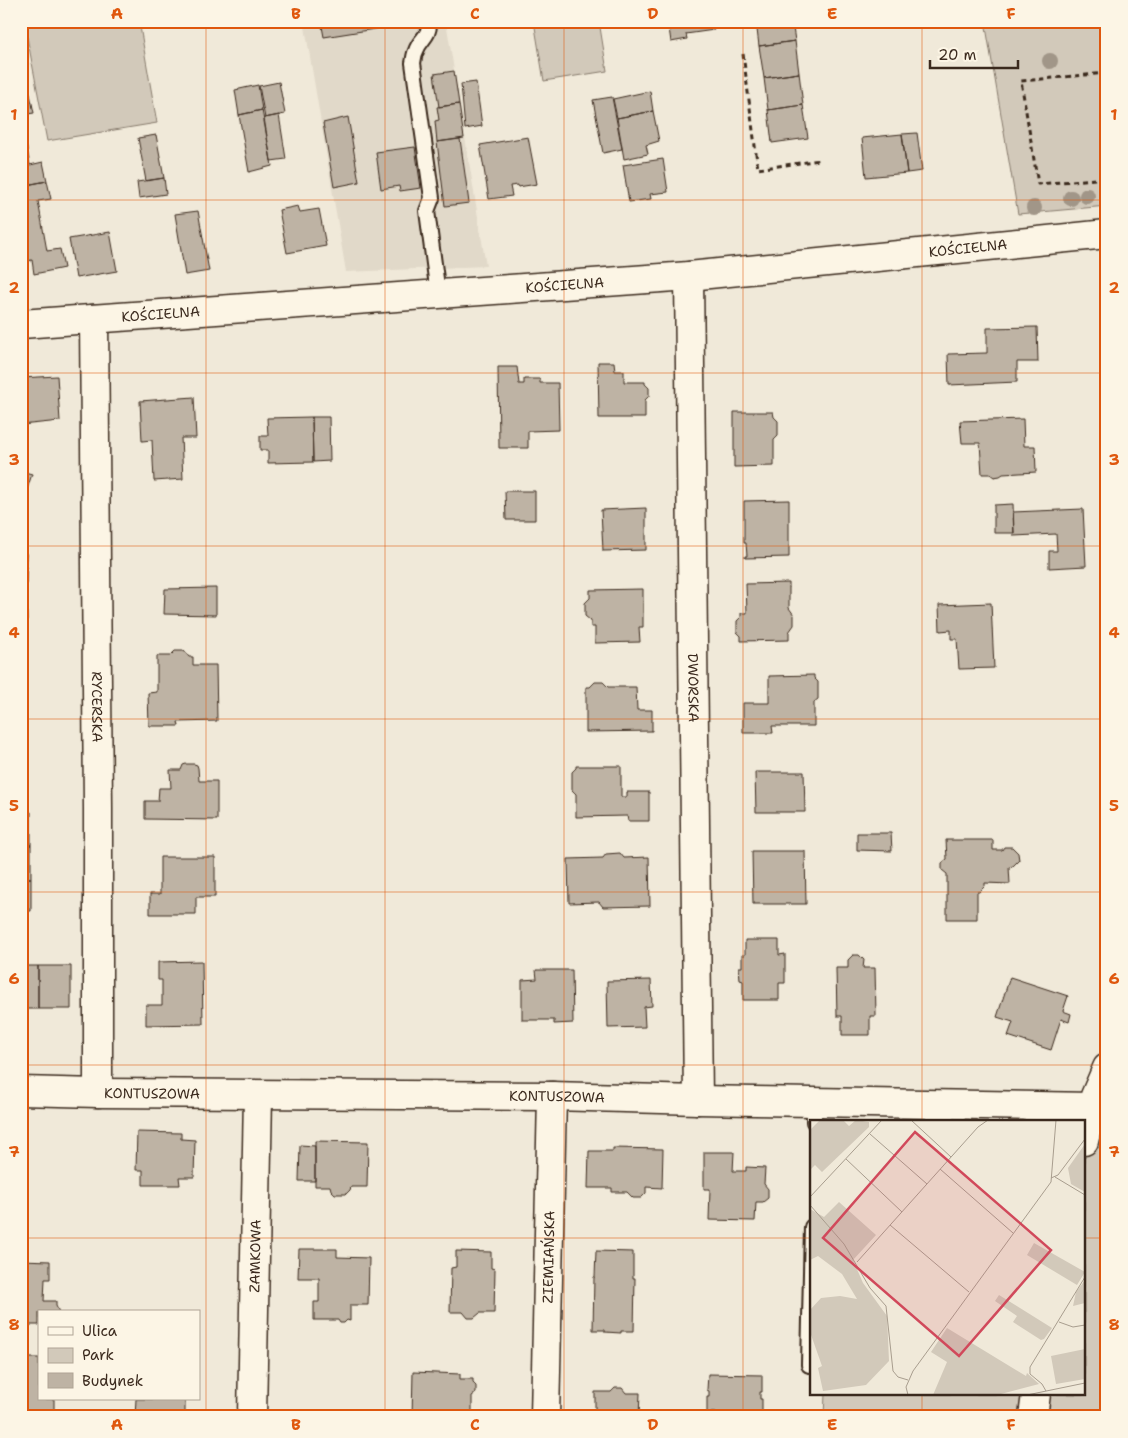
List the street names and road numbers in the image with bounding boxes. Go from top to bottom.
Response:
street label: KOŚCIELNA [928,235,1008,261]
street label: KOŚCIELNA [525,273,605,297]
street label: KOŚCIELNA [121,302,201,326]
street label: DWORSKA [684,653,703,723]
street label: RYCERSKA [88,671,106,743]
street label: KONTUSZOWA [104,1084,200,1103]
street label: KONTUSZOWA [509,1087,605,1106]
street label: ZIEMIAŃSKA [538,1210,558,1304]
street label: ZAMKOWA [245,1219,265,1293]

